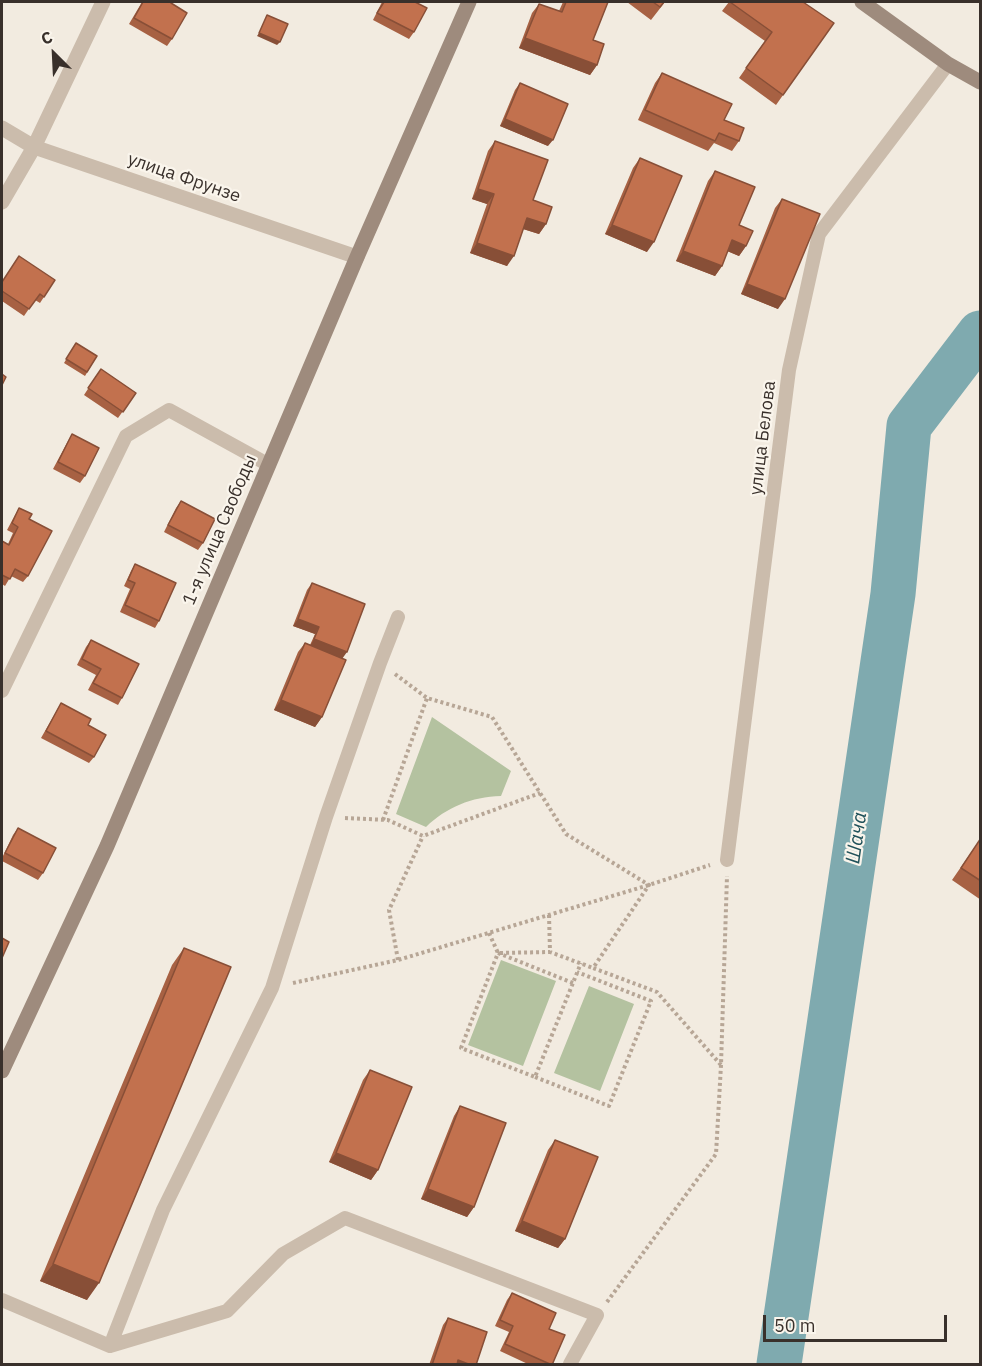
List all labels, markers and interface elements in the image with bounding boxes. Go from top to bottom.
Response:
north arrow [24,24,84,84]
text: С [38,26,55,49]
street label: улица Фрунзе [125,149,243,207]
street label: улица Белова [745,379,781,497]
street label: 1-я улица Свободы [179,452,261,608]
water label: Шача [841,811,873,865]
scale bar [766,1303,950,1341]
text: 50 m [774,1314,816,1337]

